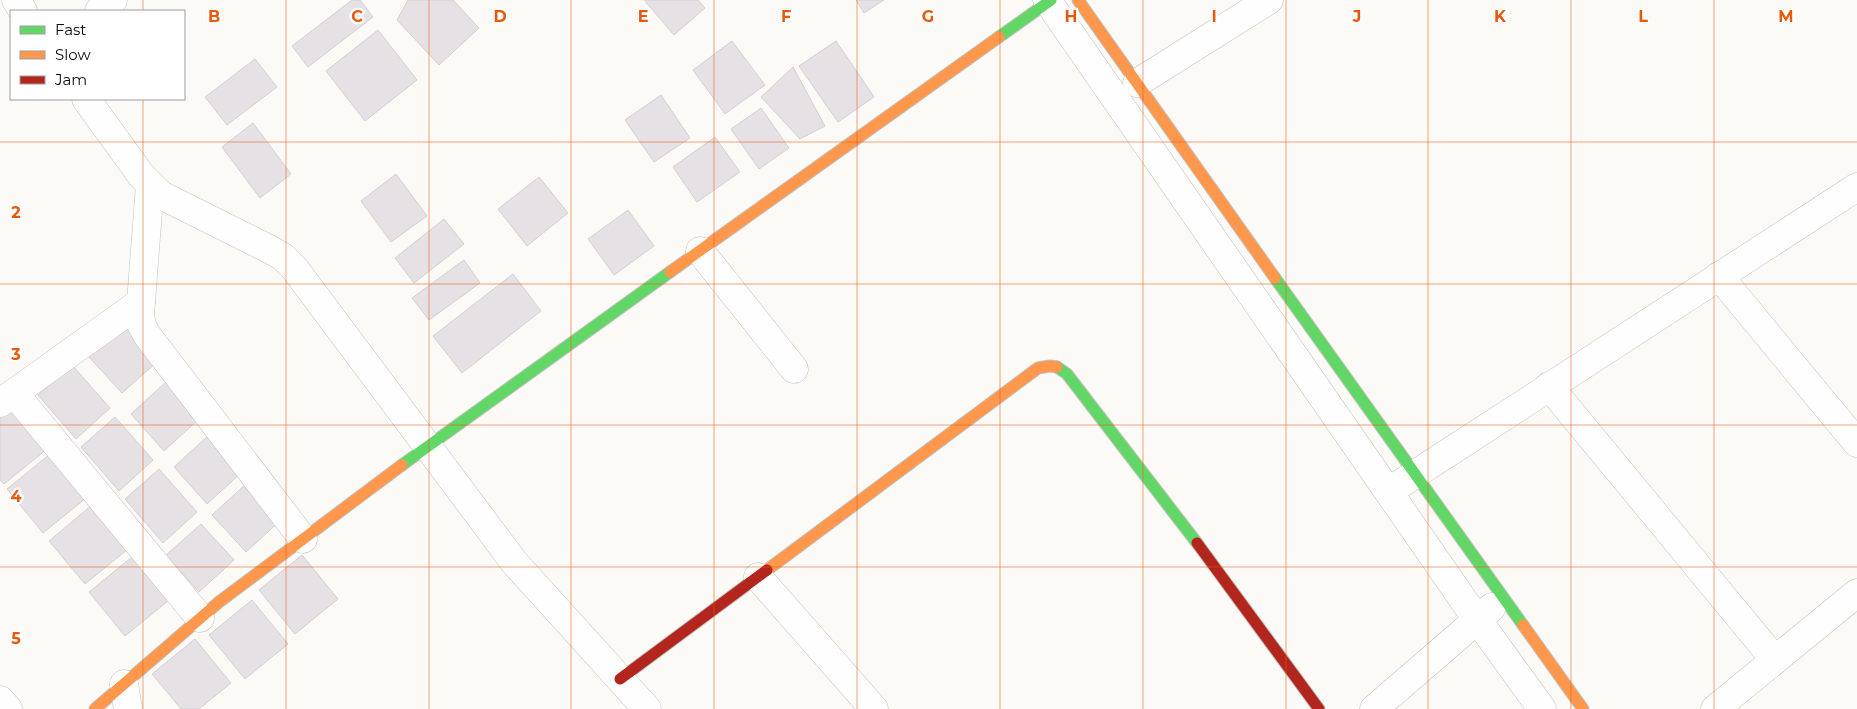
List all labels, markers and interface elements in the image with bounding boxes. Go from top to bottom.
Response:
text: B [208,7,220,26]
text: C [351,7,363,26]
text: D [493,7,507,26]
text: E [638,7,648,26]
text: F [781,7,791,26]
text: G [922,7,934,26]
text: H [1065,7,1077,26]
text: I [1211,7,1217,26]
text: J [1352,7,1361,26]
text: K [1494,7,1507,26]
text: L [1638,7,1648,26]
text: M [1778,7,1794,26]
legend [10,10,185,100]
text: Fast [55,20,86,39]
text: Slow [55,45,91,64]
text: Jam [54,70,87,89]
text: 2 [11,203,21,222]
text: 3 [10,345,21,364]
text: 4 [10,487,22,506]
text: 5 [11,629,21,648]

